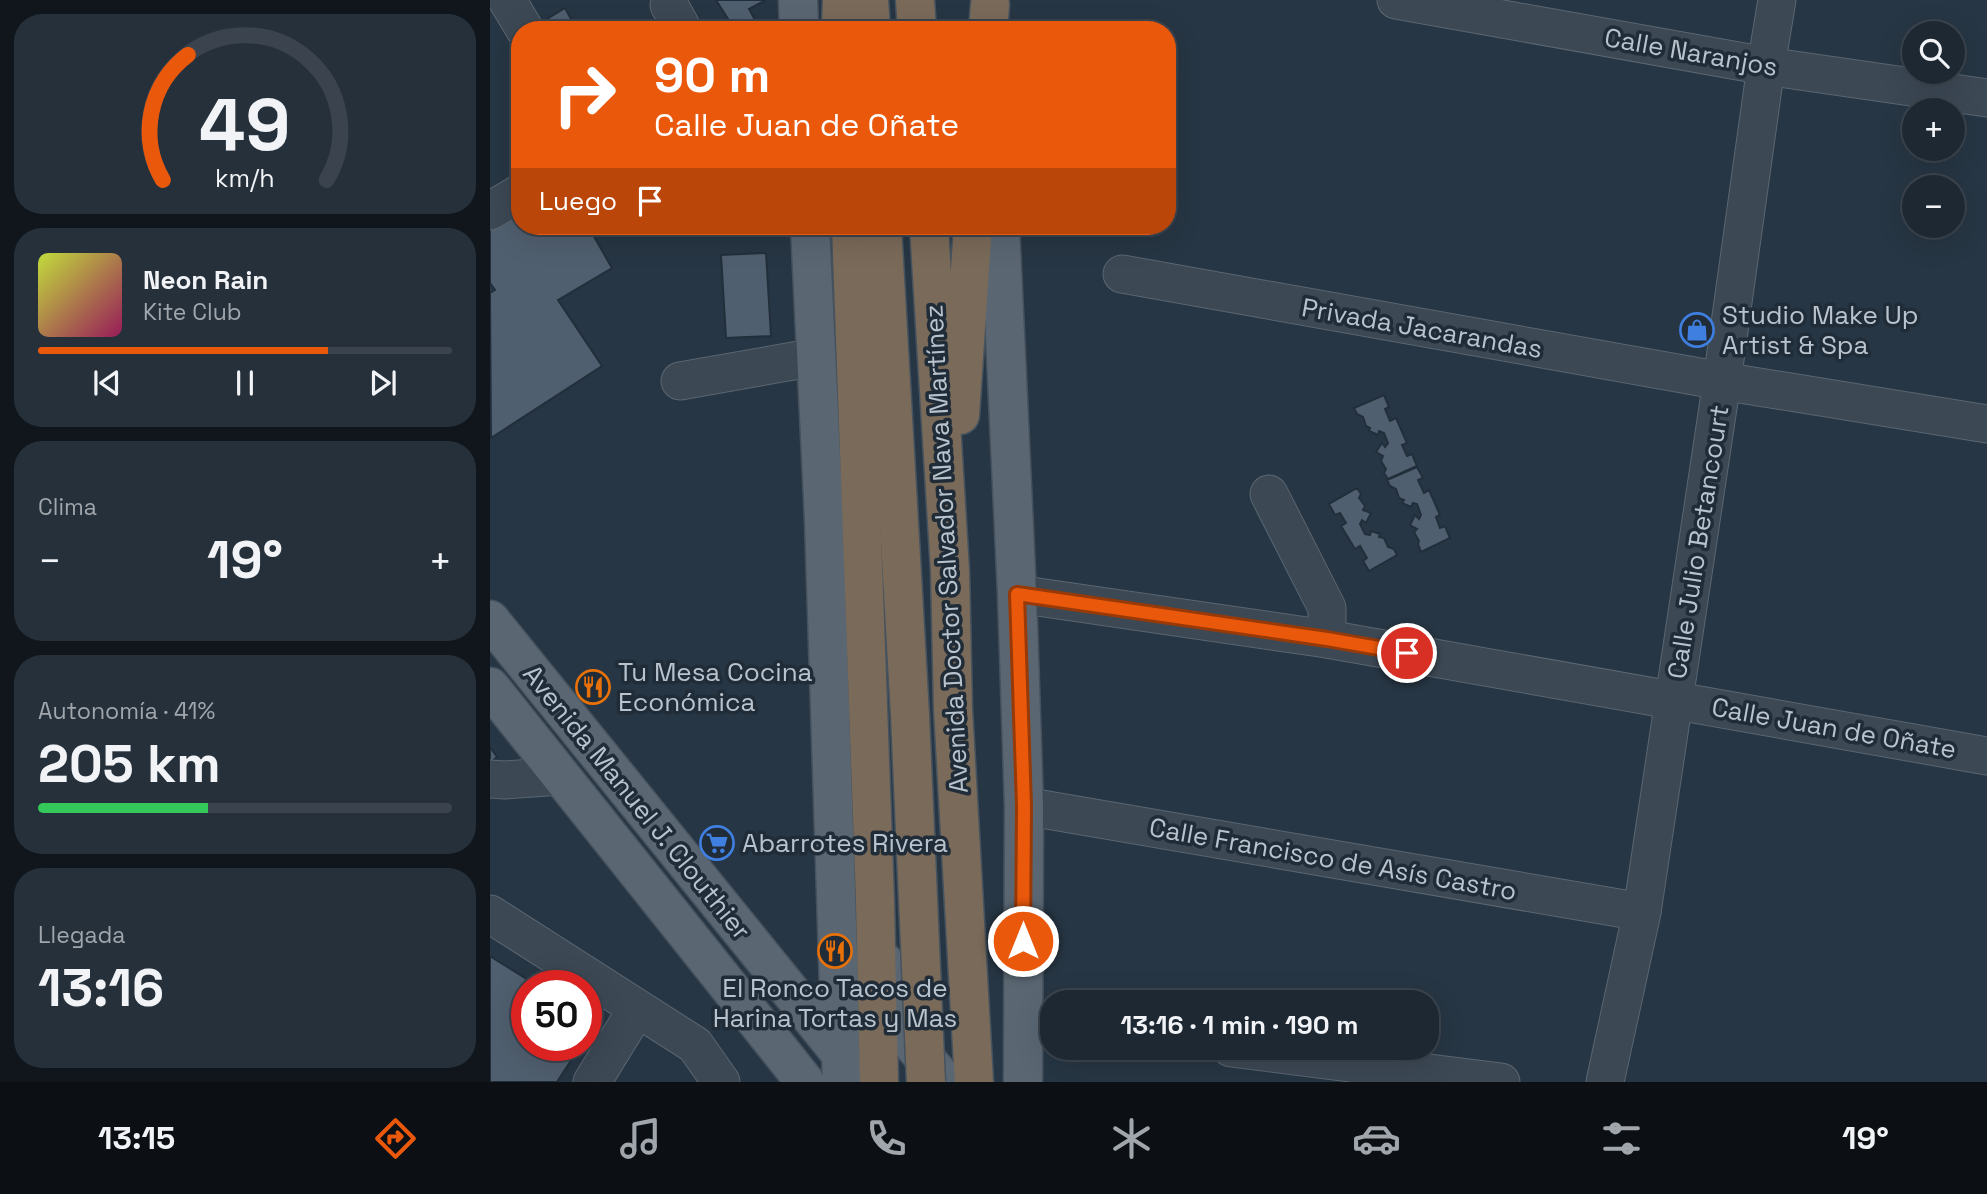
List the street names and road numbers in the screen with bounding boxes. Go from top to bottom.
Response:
street label: Calle Naranjos [1602,20,1780,84]
street label: Privada Jacarandas [1299,290,1545,366]
street label: Avenida Doctor Salvador Nava Martínez [916,304,976,794]
street label: Calle Julio Betancourt [1660,403,1736,681]
street label: Avenida Manuel J. Clouthier [516,658,758,946]
street label: Calle Juan de Oñate [1709,690,1959,766]
street label: Calle Francisco de Asís Castro [1147,810,1519,908]

